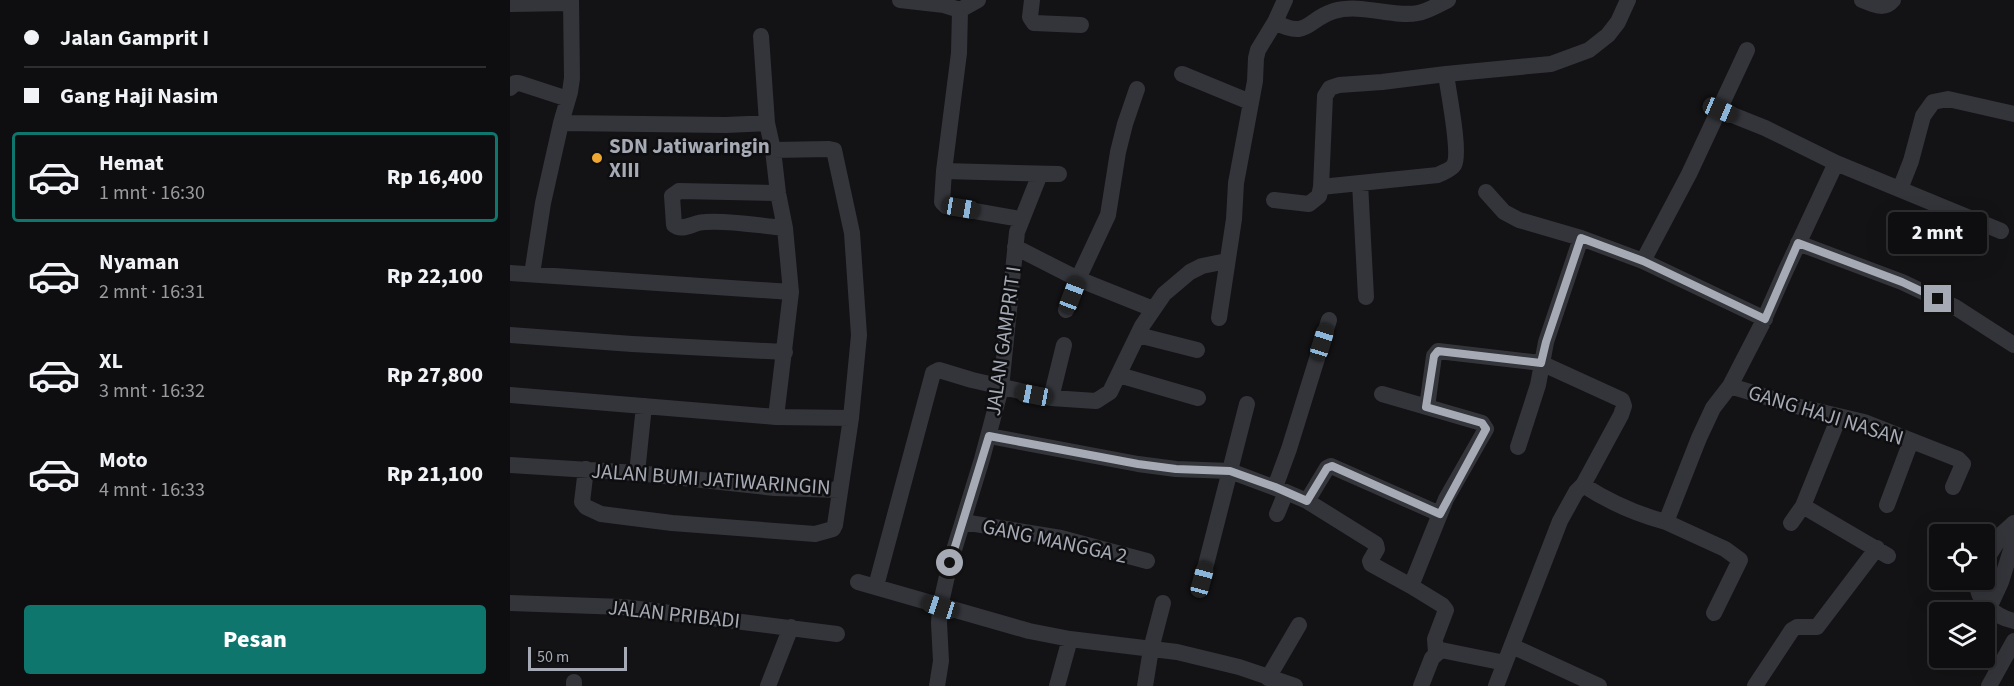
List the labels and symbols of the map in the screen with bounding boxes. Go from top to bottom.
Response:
car [1700,95,1740,125]
place label: SDN Jatiwaringin XIII [609,131,770,185]
marker: SDN Jatiwaringin XIII [590,151,604,165]
car [942,196,980,220]
callout: 2 mnt [1888,212,1988,254]
street label: JALAN GAMPRIT I [978,264,1028,418]
car [1057,275,1087,315]
route end [1924,285,1951,312]
car [1308,322,1336,362]
street label: GANG HAJI NASAN [1745,377,1907,453]
car [1015,383,1053,407]
street label: JALAN BUMI JATIWARINGIN [590,456,832,502]
street label: GANG MANGGA 2 [980,511,1130,571]
route start [936,549,963,576]
car [1189,560,1215,600]
street label: JALAN PRIBADI [607,592,741,636]
car [920,593,960,621]
scale bar [528,644,627,672]

